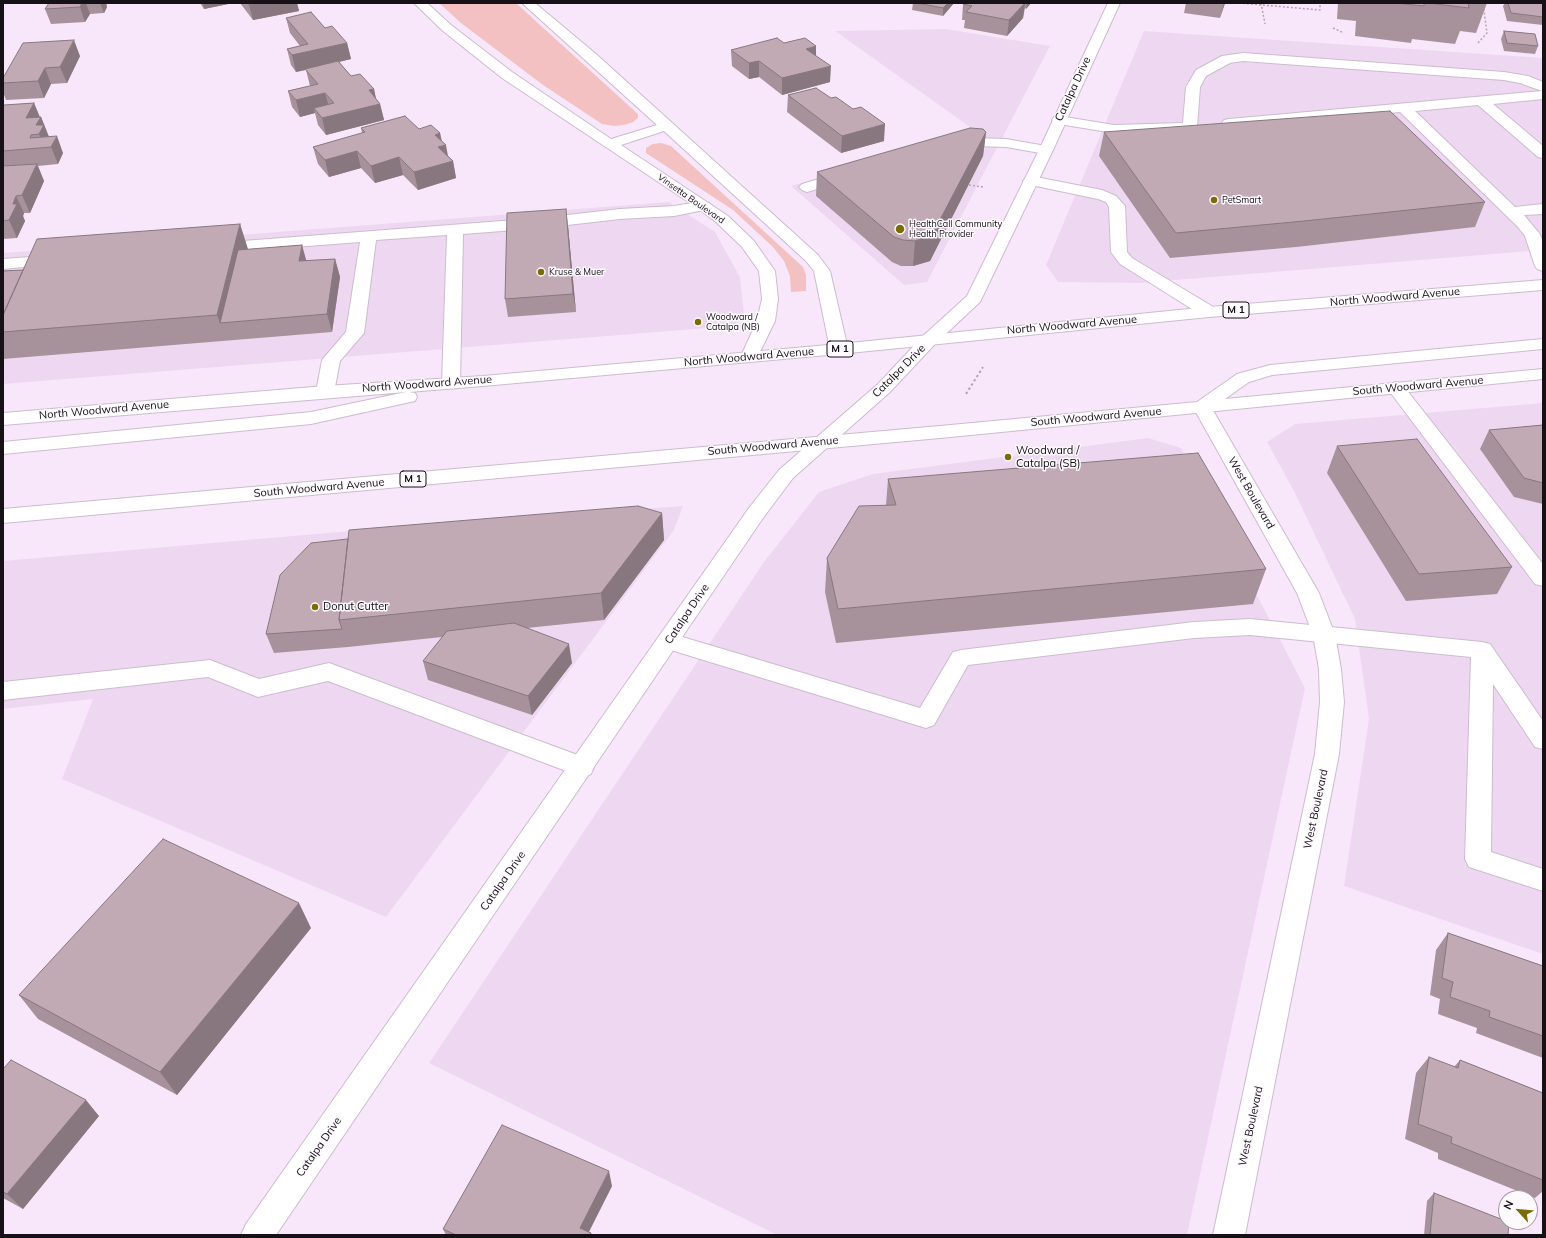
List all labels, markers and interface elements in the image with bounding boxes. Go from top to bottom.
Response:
street label: Catalpa Drive [1052,55,1094,123]
street label: Vinsetta Boulevard [655,172,727,226]
marker: PetSmart [1209,195,1219,205]
place label: PetSmart [1222,195,1261,205]
place label: HealthCall Community Health Provider [909,219,1002,240]
marker: HealthCall Community Health Provider [894,223,906,235]
marker: Kruse & Muer [536,267,546,277]
place label: Kruse & Muer [549,267,604,277]
street label: North Woodward Avenue [1329,285,1461,309]
road number: M 1 [1223,302,1249,318]
place label: Woodward / Catalpa (NB) [706,312,760,333]
street label: North Woodward Avenue [1006,313,1138,337]
marker: Woodward / Catalpa (NB) [693,317,703,327]
road number: M 1 [827,341,853,357]
street label: Catalpa Drive [870,342,928,400]
street label: North Woodward Avenue [683,345,815,369]
street label: North Woodward Avenue [361,373,493,395]
street label: South Woodward Avenue [1352,374,1484,398]
street label: North Woodward Avenue [38,398,170,422]
street label: South Woodward Avenue [1030,405,1162,429]
street label: South Woodward Avenue [707,434,839,458]
place label: Woodward / Catalpa (SB) [1016,444,1080,470]
marker: Woodward / Catalpa (SB) [1003,452,1013,462]
street label: West Boulevard [1225,455,1277,531]
road number: M 1 [400,471,426,487]
street label: South Woodward Avenue [253,476,385,500]
street label: Catalpa Drive [662,581,712,647]
place label: Donut Cutter [323,600,388,614]
marker: Donut Cutter [310,602,320,612]
street label: West Boulevard [1301,768,1331,850]
street label: Catalpa Drive [478,849,528,913]
street label: West Boulevard [1236,1085,1266,1167]
street label: Catalpa Drive [294,1115,344,1179]
north arrow [1498,1190,1538,1230]
text: N [1500,1198,1516,1212]

